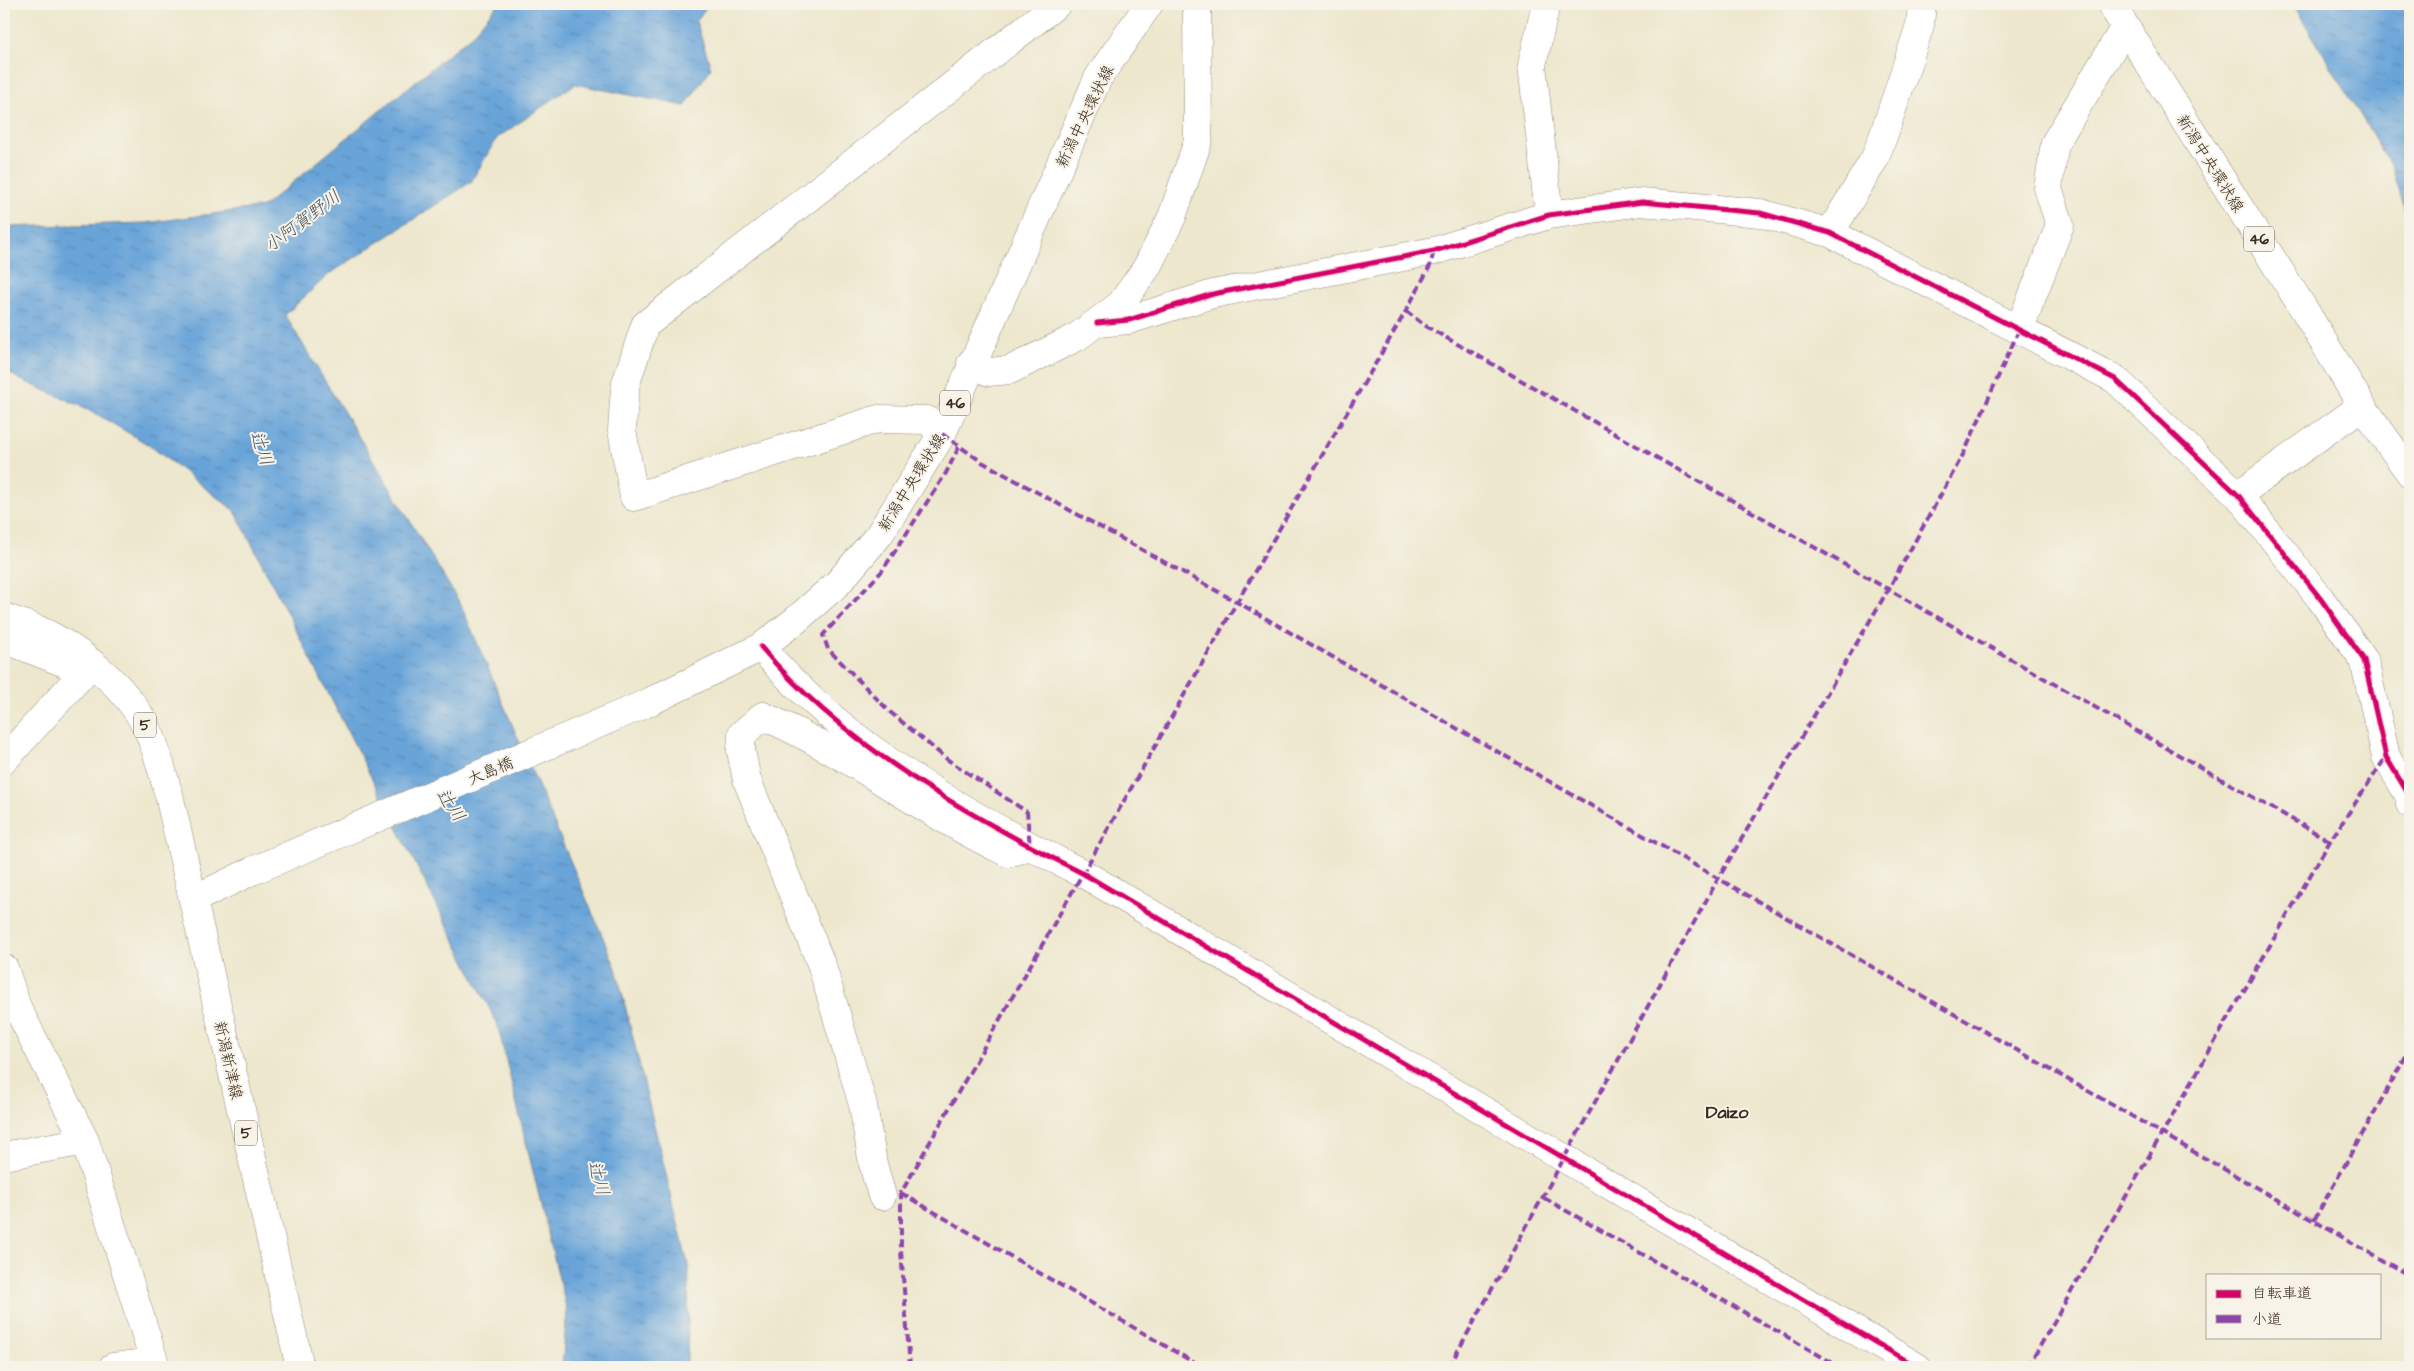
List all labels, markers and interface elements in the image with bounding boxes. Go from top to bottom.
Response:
street label: 新潟中央環状線 [1050,61,1119,172]
street label: 新潟中央環状線 [2171,110,2249,217]
water label: 小阿賀野川 [259,184,346,258]
road number: 46 [2244,226,2274,252]
road number: 46 [940,390,970,416]
water label: 辻川 [244,427,279,469]
street label: 新潟中央環状線 [873,429,951,536]
road number: 5 [134,712,156,738]
street label: 大島橋 [464,751,517,790]
water label: 辻川 [430,783,471,827]
street label: 新潟新津線 [208,1019,248,1102]
district label: Daizo [1706,1100,1749,1125]
road number: 5 [235,1120,257,1146]
water label: 辻川 [582,1158,615,1199]
legend [2206,1274,2382,1338]
text: 自転車道 [2252,1283,2312,1304]
text: 小道 [2252,1309,2282,1330]

